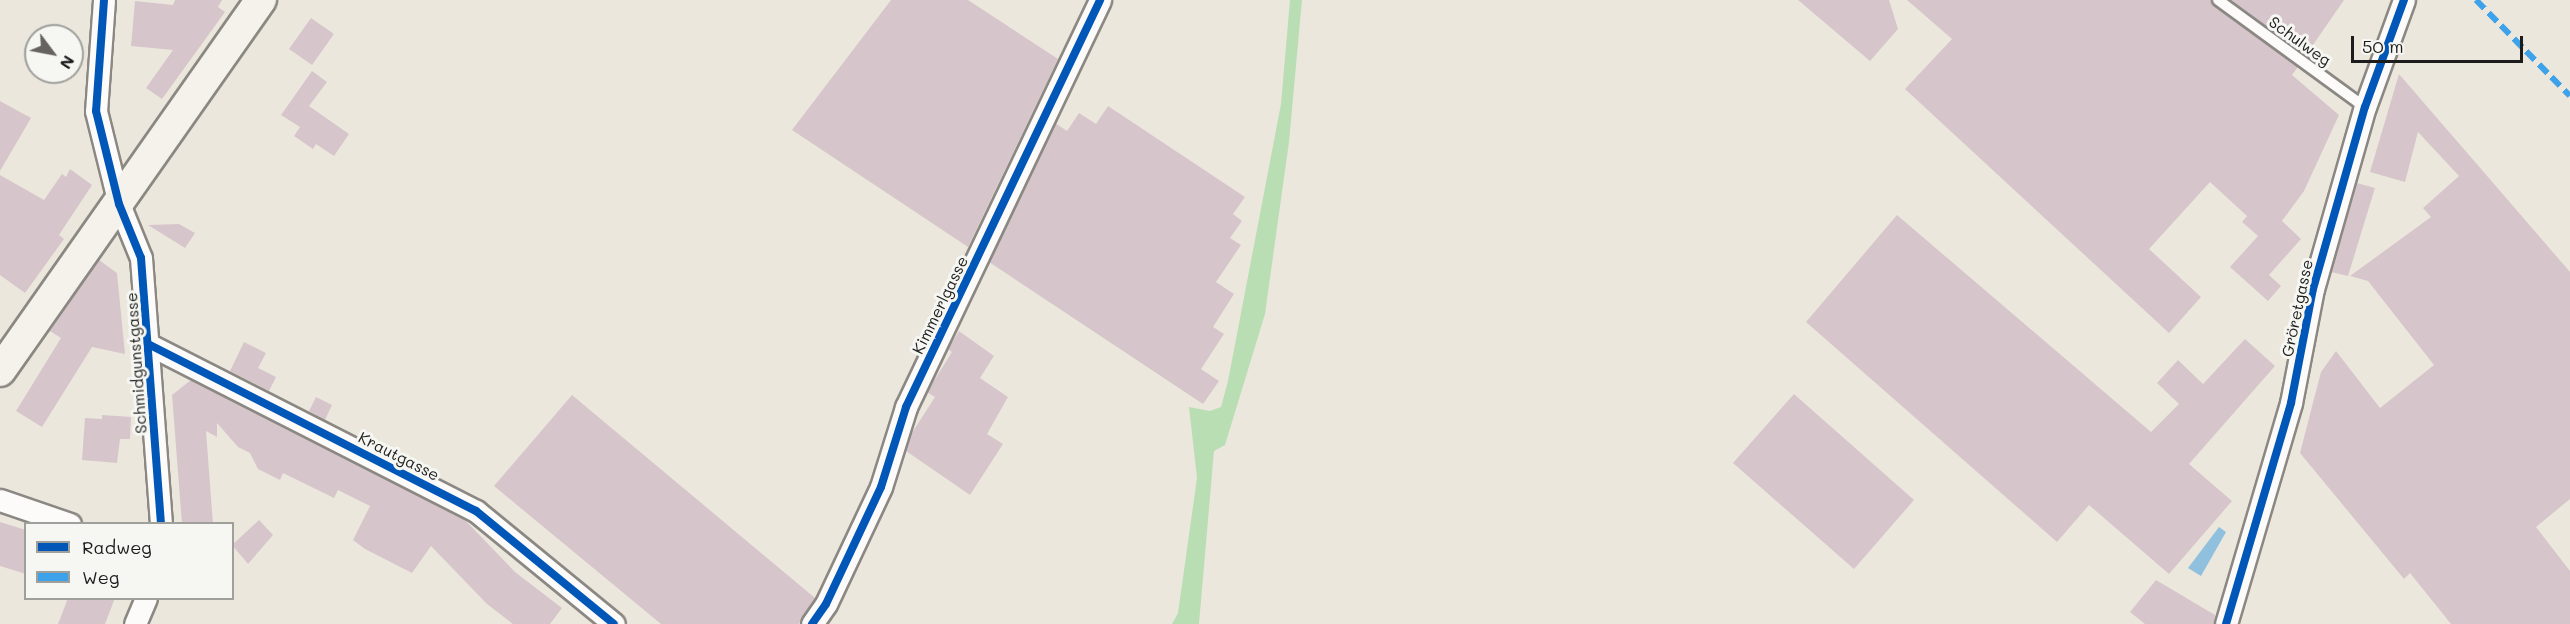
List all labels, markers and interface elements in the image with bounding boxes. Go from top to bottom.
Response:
street label: Schulweg [2265,12,2335,70]
north arrow [24,24,84,84]
scale bar [2354,24,2526,62]
text: 50 m [2362,34,2404,58]
text: N [56,52,80,73]
street label: Kimmerlgasse [908,253,972,357]
street label: Gröretgasse [2277,258,2317,358]
street label: Schmidgunstgasse [121,292,151,434]
street label: Krautgasse [355,427,443,485]
legend [24,522,234,600]
text: Radweg [82,535,152,559]
text: Weg [82,565,119,589]

